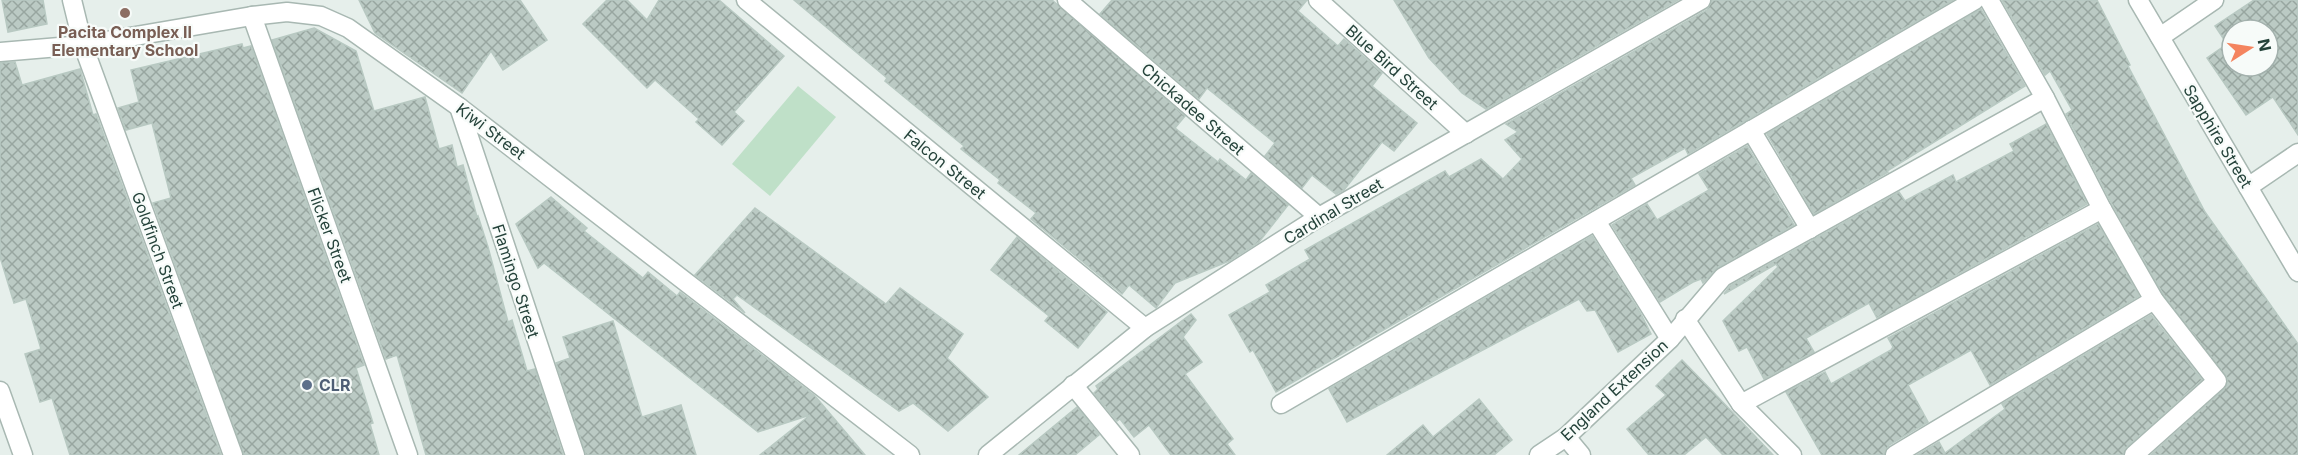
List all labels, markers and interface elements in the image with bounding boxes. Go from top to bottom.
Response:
marker: Pacita Complex II Elementary School [118,6,132,20]
north arrow [2220,18,2280,78]
street label: Blue Bird Street [1342,20,1442,114]
place label: Pacita Complex II Elementary School [52,22,198,60]
text: N [2254,37,2276,53]
street label: Chickadee Street [1137,59,1249,159]
street label: Sapphire Street [2179,81,2257,191]
street label: Kiwi Street [452,98,530,164]
street label: Falcon Street [900,125,990,203]
street label: Cardinal Street [1280,174,1386,248]
street label: Flicker Street [304,185,356,285]
street label: Goldfinch Street [128,189,188,311]
street label: Flamingo Street [488,221,544,341]
street label: England Extension [1556,335,1672,445]
place label: CLR [319,375,351,395]
marker: CLR [300,378,314,392]

